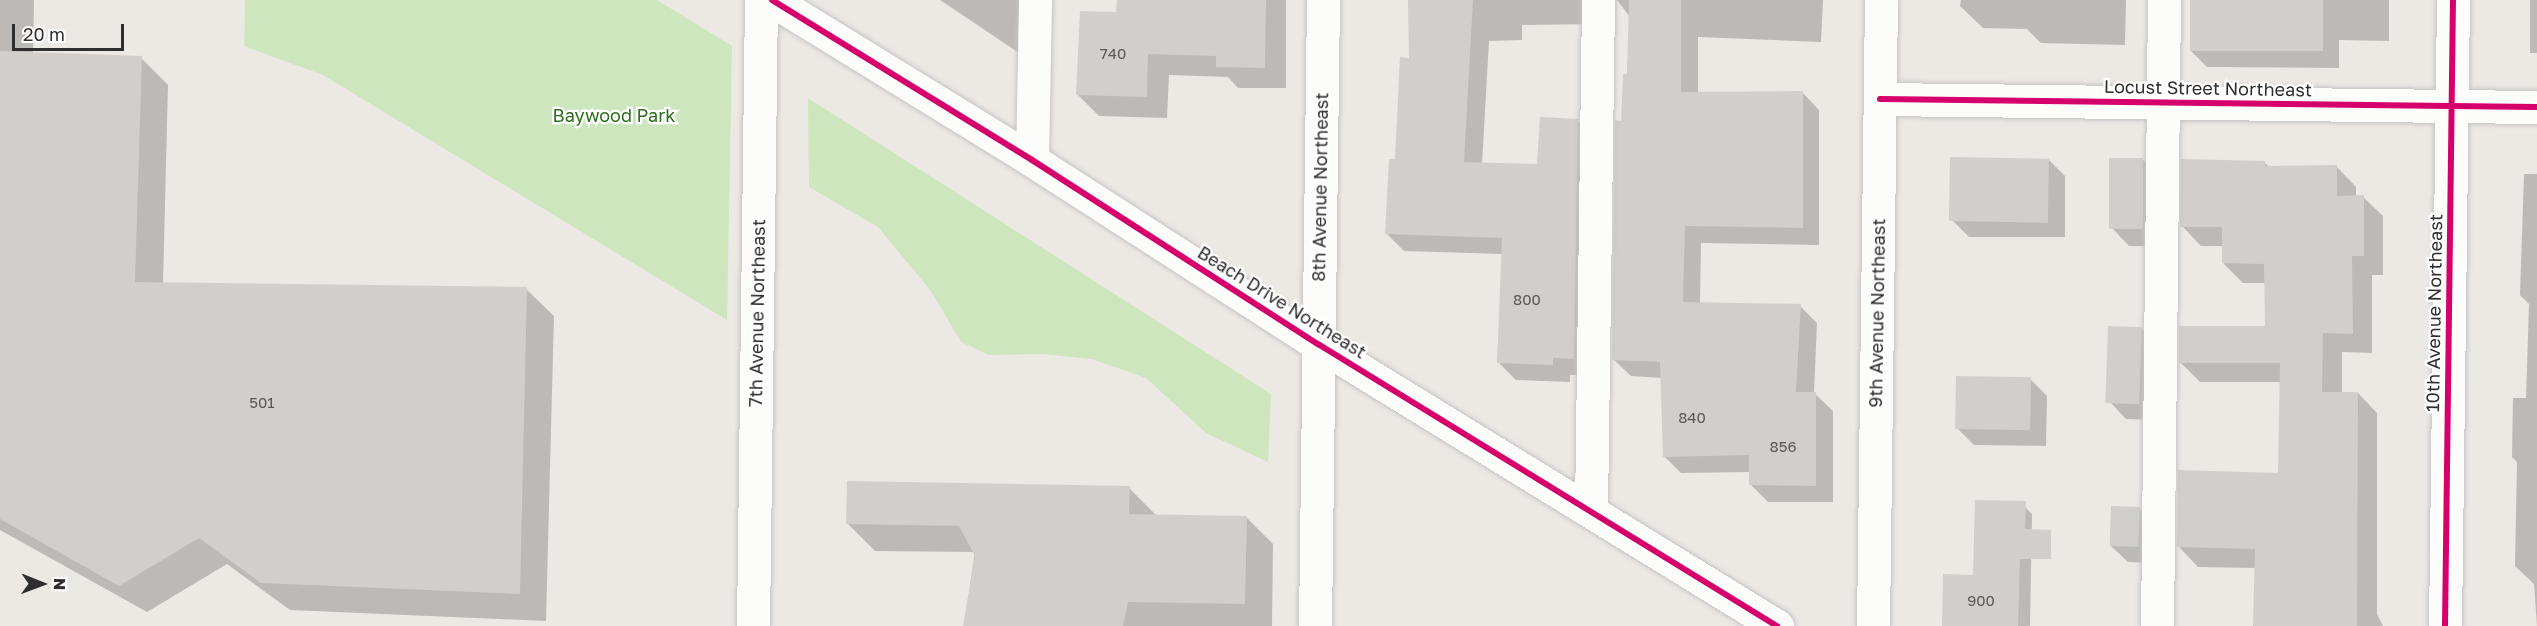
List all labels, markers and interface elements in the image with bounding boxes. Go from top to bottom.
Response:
scale bar [15,12,128,50]
text: 20 m [23,23,65,45]
house number: 740 [1100,45,1126,63]
street label: Locust Street Northeast [2104,75,2312,101]
street label: 8th Avenue Northeast [1308,92,1332,282]
park label: Baywood Park [553,104,675,126]
street label: 10th Avenue Northeast [2421,214,2447,412]
street label: 9th Avenue Northeast [1865,218,1889,408]
street label: 7th Avenue Northeast [745,219,769,407]
street label: Beach Drive Northeast [1194,241,1370,363]
house number: 800 [1513,291,1541,309]
house number: 501 [249,394,275,412]
house number: 840 [1678,409,1706,427]
house number: 856 [1770,438,1796,456]
north arrow [12,554,72,614]
text: N [50,578,70,591]
house number: 900 [1967,592,1995,610]

